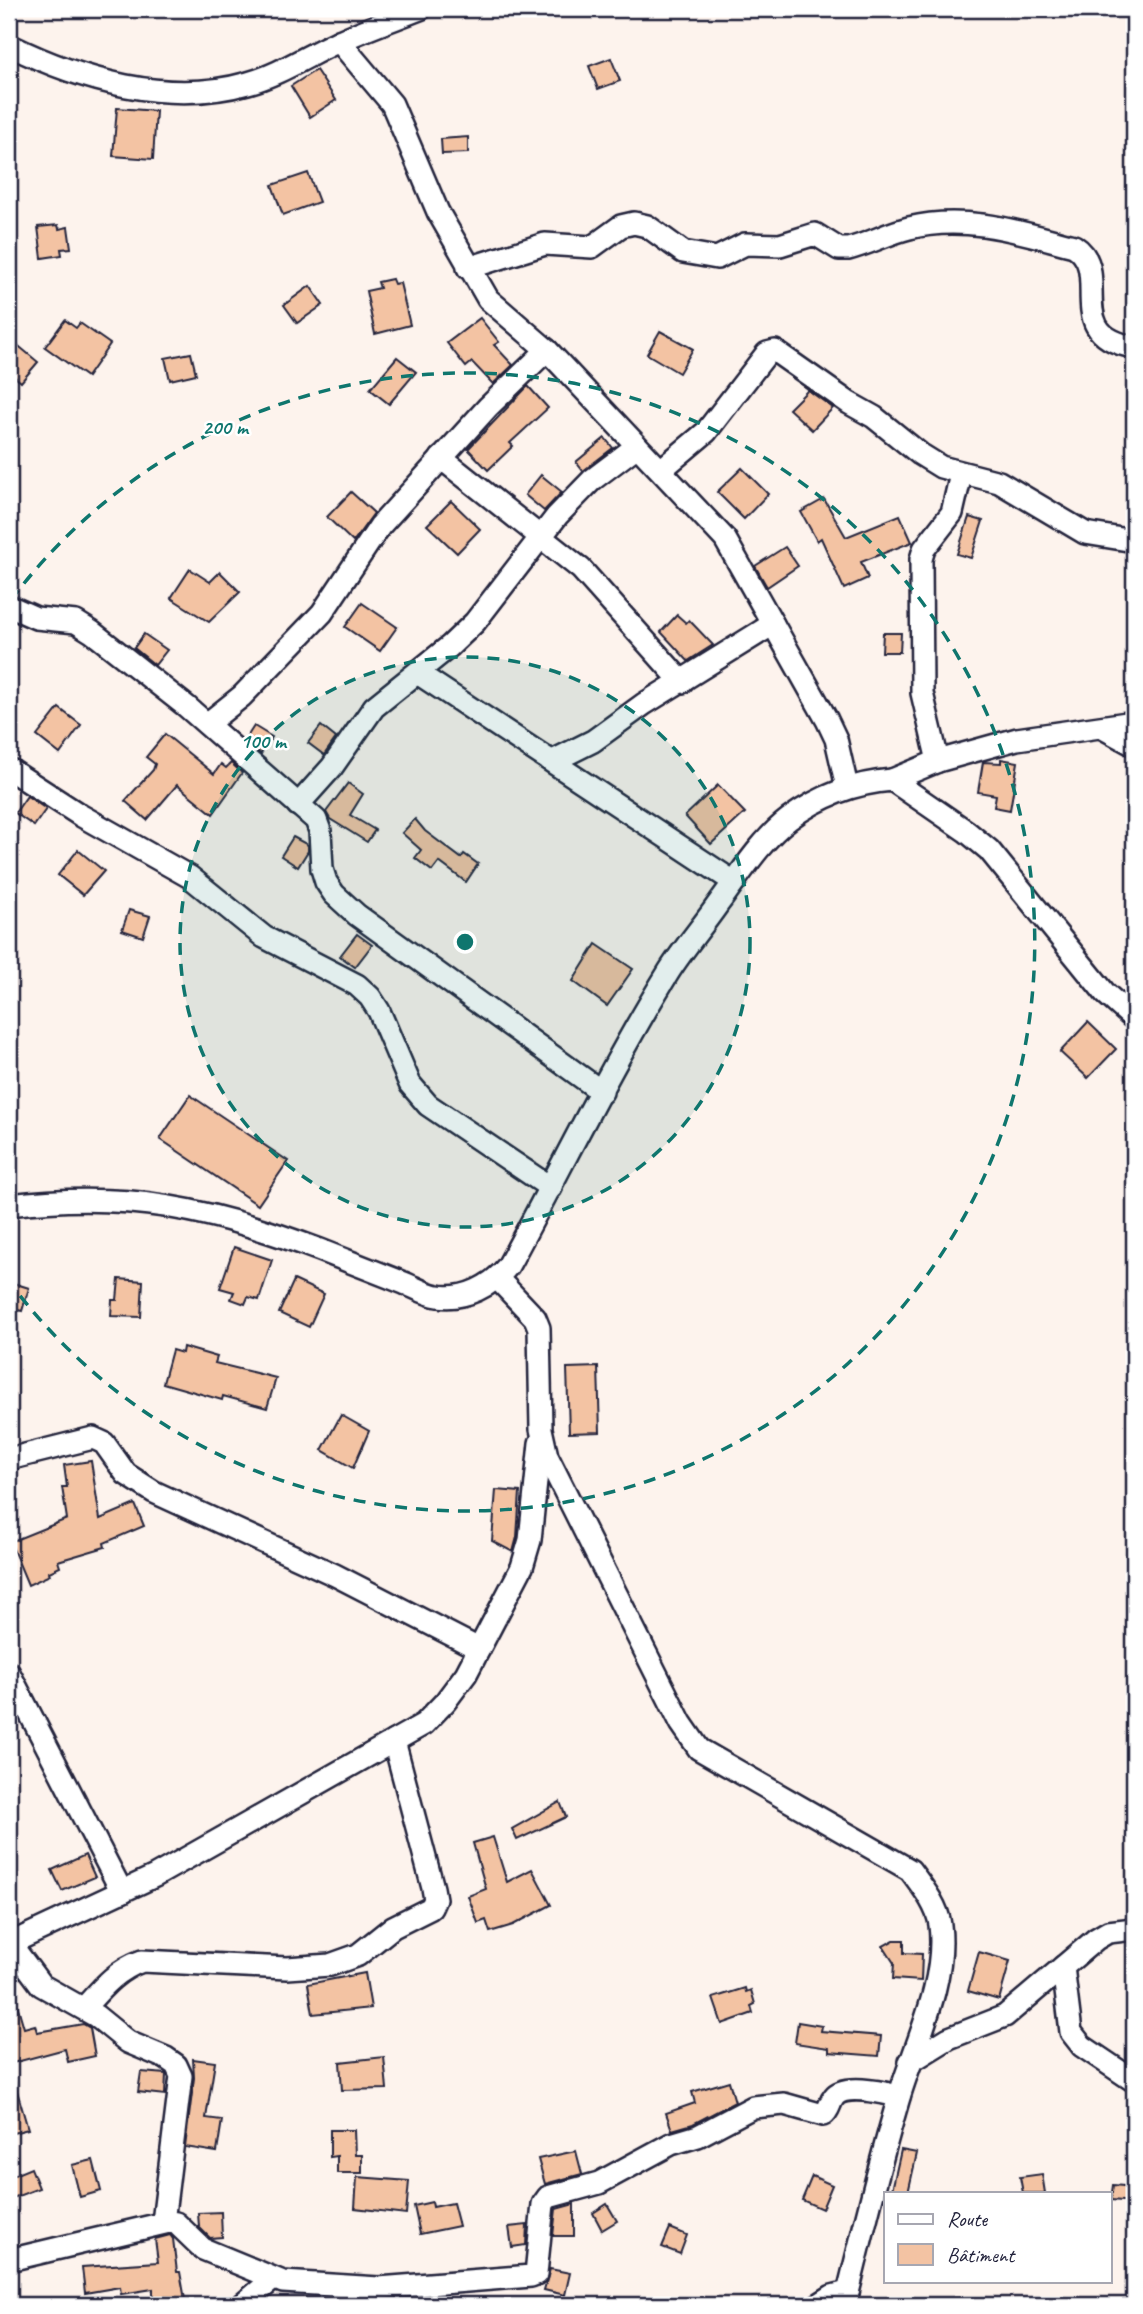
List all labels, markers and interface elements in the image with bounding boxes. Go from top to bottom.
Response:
text: 200 m [202,414,250,440]
text: 100 m [240,728,288,754]
centre of rings [453,930,477,954]
legend [884,2192,1112,2282]
text: Route [947,2206,988,2232]
text: Bâtiment [947,2242,1016,2268]

